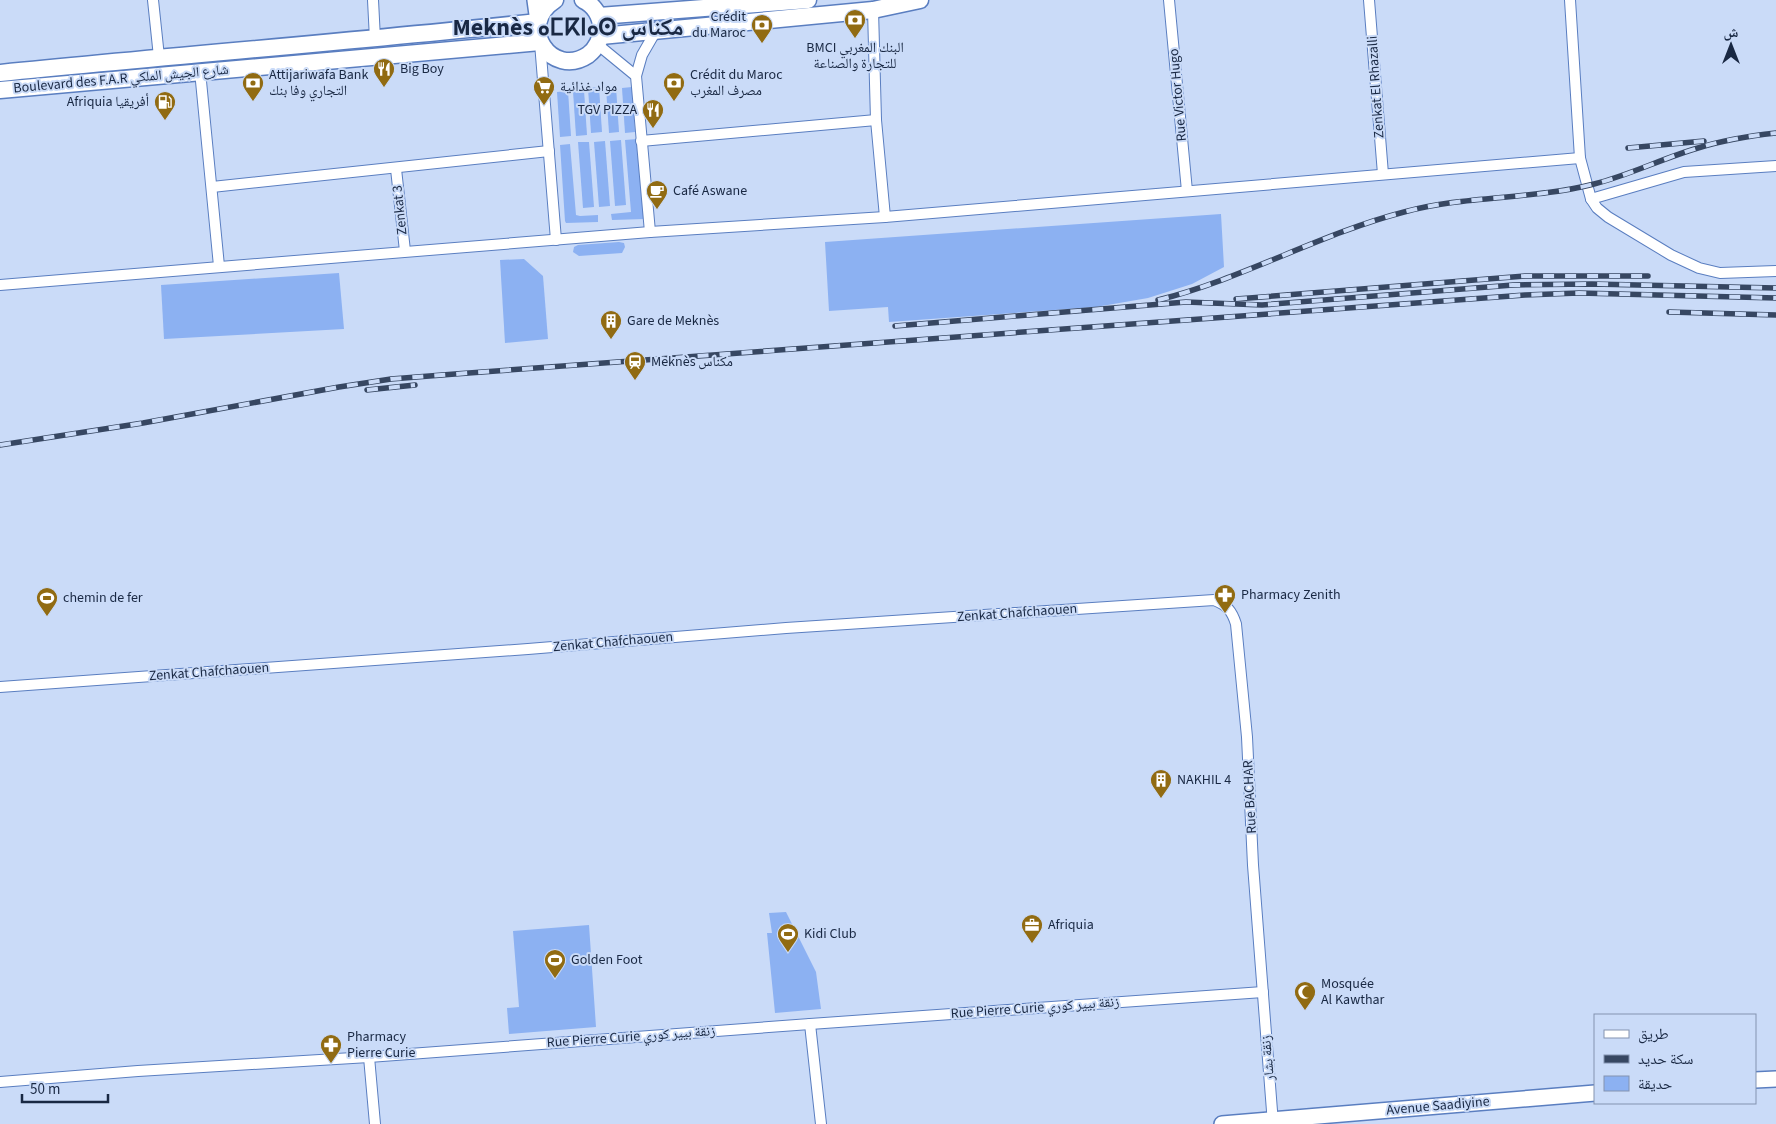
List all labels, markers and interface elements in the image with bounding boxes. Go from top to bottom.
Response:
place label: Crédit du Maroc [692,7,747,43]
bank icon: BMCI البنك المغربي للتجارة والصناعة [843,8,867,39]
district label: Meknès ⴰⵎⴽⵏⴰⵙ مكناس [452,10,684,45]
bank icon: Crédit du Maroc [750,13,774,44]
north arrow [1706,20,1756,70]
text: ش [1724,23,1739,43]
street label: Zenkat El Rhazalli [1362,35,1390,139]
place label: BMCI البنك المغربي للتجارة والصناعة [806,38,904,74]
street label: Rue Victor Hugo [1164,48,1192,142]
restaurant icon: Big Boy [372,57,396,88]
place label: Big Boy [400,59,444,79]
street label: Boulevard des F.A.R شارع الجيش الملكي [13,60,229,99]
place label: Attijariwafa Bank التجاري وفا بنك [269,65,368,102]
place label: Crédit du Maroc مصرف المغرب [690,65,783,101]
bank icon: Attijariwafa Bank التجاري وفا بنك [241,71,265,102]
bank icon: Crédit du Maroc مصرف المغرب [662,71,686,102]
supermarket icon: مواد غذائية [532,75,556,106]
place label: مواد غذائية [560,77,617,97]
fuel station icon: Afriquia أفريقيا [153,90,177,121]
place label: Afriquia أفريقيا [67,92,149,112]
restaurant icon: TGV PIZZA [641,98,665,129]
place label: TGV PIZZA [577,100,637,120]
cafe icon: Café Aswane [645,179,669,210]
place label: Café Aswane [673,181,747,201]
street label: Zenkat 3 [387,184,413,236]
building icon: Gare de Meknès [599,309,623,340]
place label: Gare de Meknès [627,311,719,331]
station icon: Meknès مكناس [623,350,647,381]
place label: Meknès مكناس [651,352,733,372]
pharmacy icon: Pharmacy Zenith [1213,583,1237,614]
place label: Pharmacy Zenith [1241,585,1341,605]
sports icon: chemin de fer [35,586,59,617]
place label: chemin de fer [63,588,143,608]
street label: Zenkat Chafchaouen [956,599,1078,627]
street label: Zenkat Chafchaouen [552,627,674,657]
street label: Zenkat Chafchaouen [148,658,270,686]
street label: Rue BACHAR [1238,760,1262,834]
building icon: NAKHIL 4 [1149,768,1173,799]
place label: NAKHIL 4 [1177,770,1231,790]
office icon: Afriquia [1020,913,1044,944]
place label: Afriquia [1048,915,1094,935]
sports icon: Kidi Club [776,922,800,953]
place label: Kidi Club [804,924,857,944]
sports icon: Golden Foot [543,948,567,979]
place label: Golden Foot [571,950,643,970]
place label: Mosquée Al Kawthar [1321,974,1385,1010]
mosque icon: Mosquée Al Kawthar [1293,980,1317,1011]
street label: Rue Pierre Curie زنقة بيير كوري [950,992,1120,1024]
legend [1594,1014,1756,1104]
street label: Rue Pierre Curie زنقة بيير كوري [546,1021,716,1053]
text: طريق [1638,1024,1669,1045]
place label: Pharmacy Pierre Curie [347,1027,415,1063]
pharmacy icon: Pharmacy Pierre Curie [319,1033,343,1064]
street label: زنقة بشار [1256,1034,1280,1083]
text: سكة حديد [1638,1049,1694,1070]
scale bar [22,1072,109,1104]
text: حديقة [1638,1074,1673,1095]
text: 50 m [30,1079,60,1100]
street label: Avenue Saadiyine [1386,1092,1490,1120]

